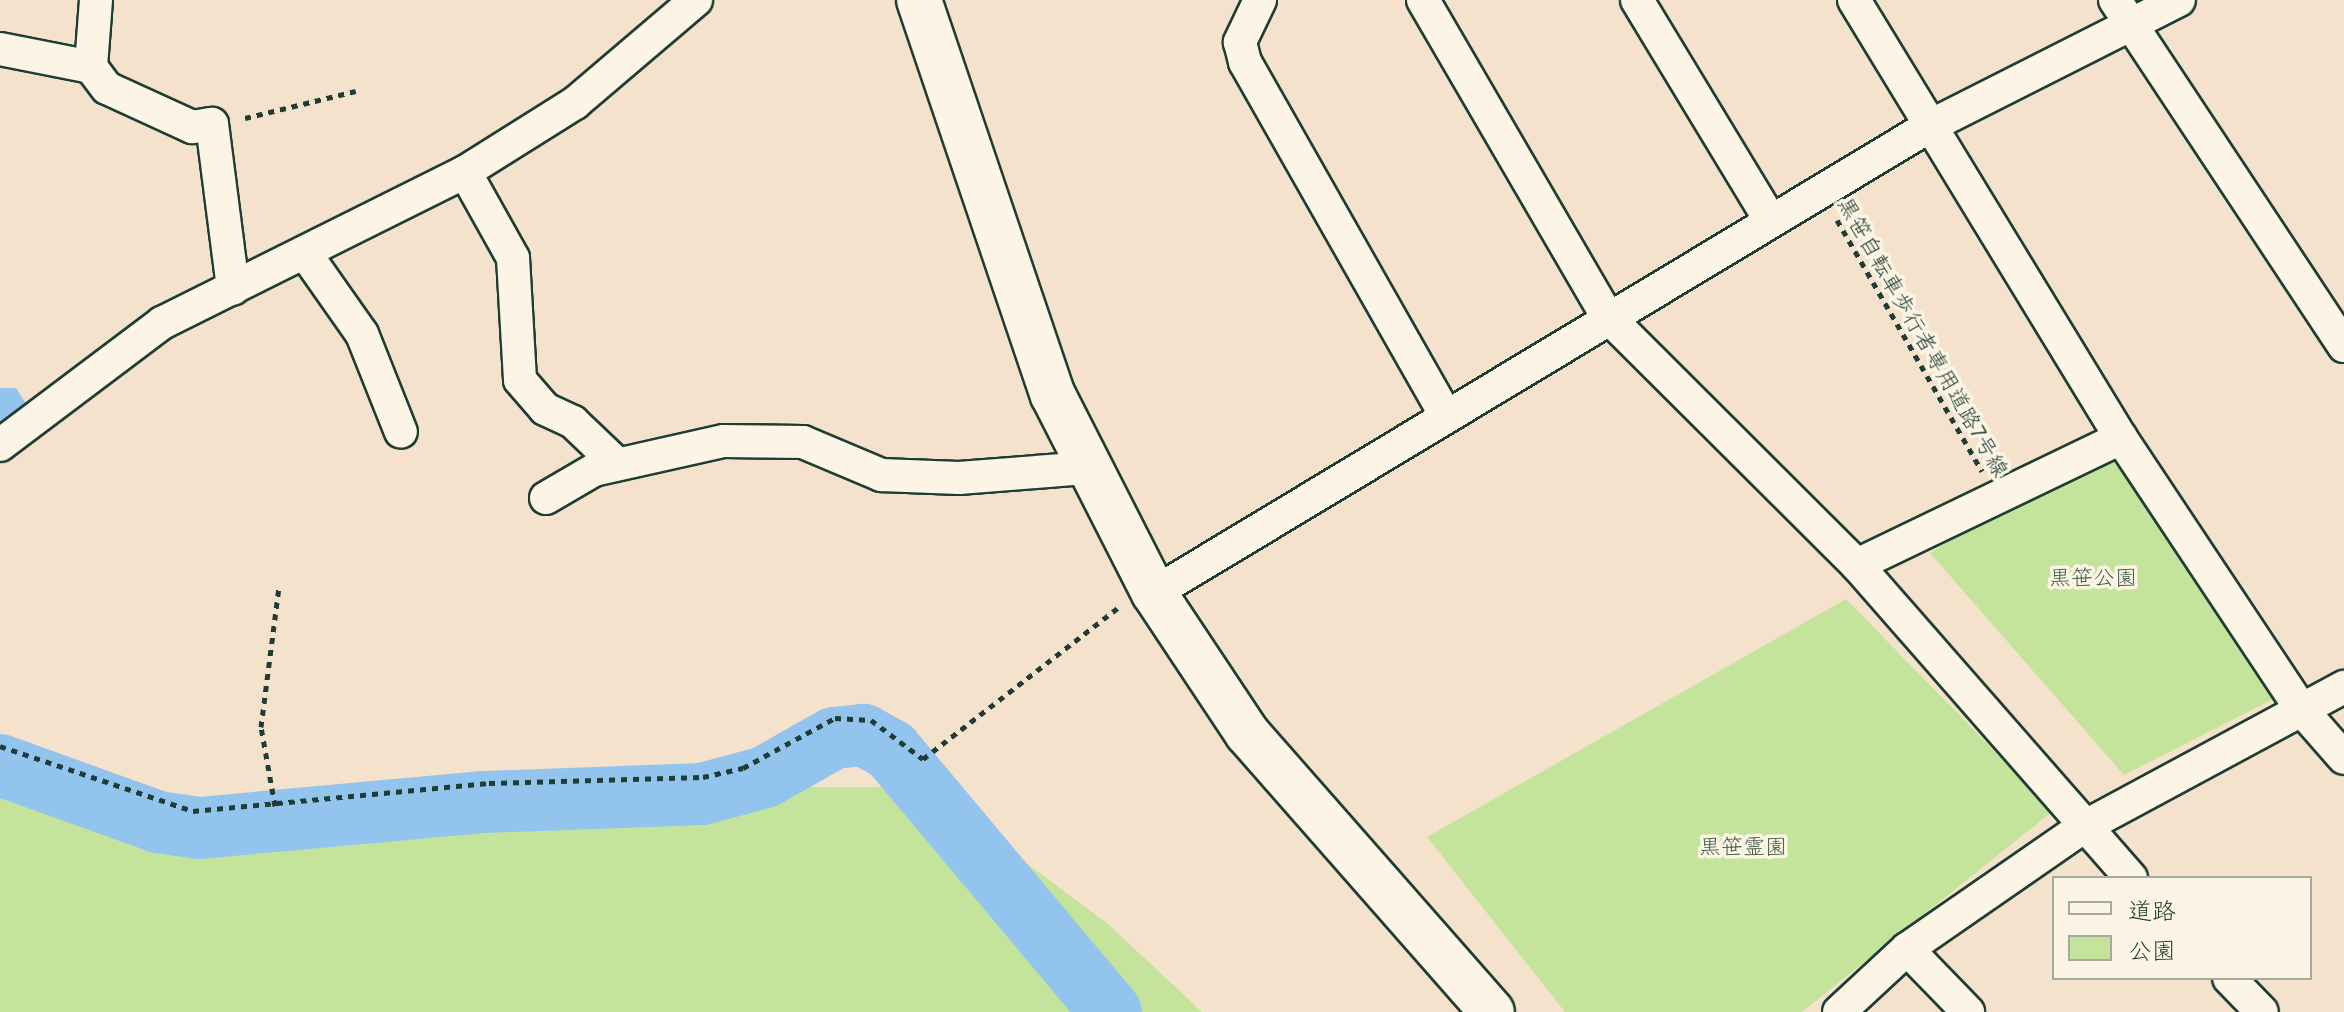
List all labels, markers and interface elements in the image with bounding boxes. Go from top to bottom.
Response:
street label: 黒笹自転車歩行者専用道路7号線 [1832,192,2014,482]
park label: 黒笹公園 [2049,565,2137,591]
park label: 黒笹霊園 [1699,834,1787,860]
legend [2052,876,2312,980]
text: 道路 [2128,895,2176,925]
text: 公園 [2128,935,2176,965]

